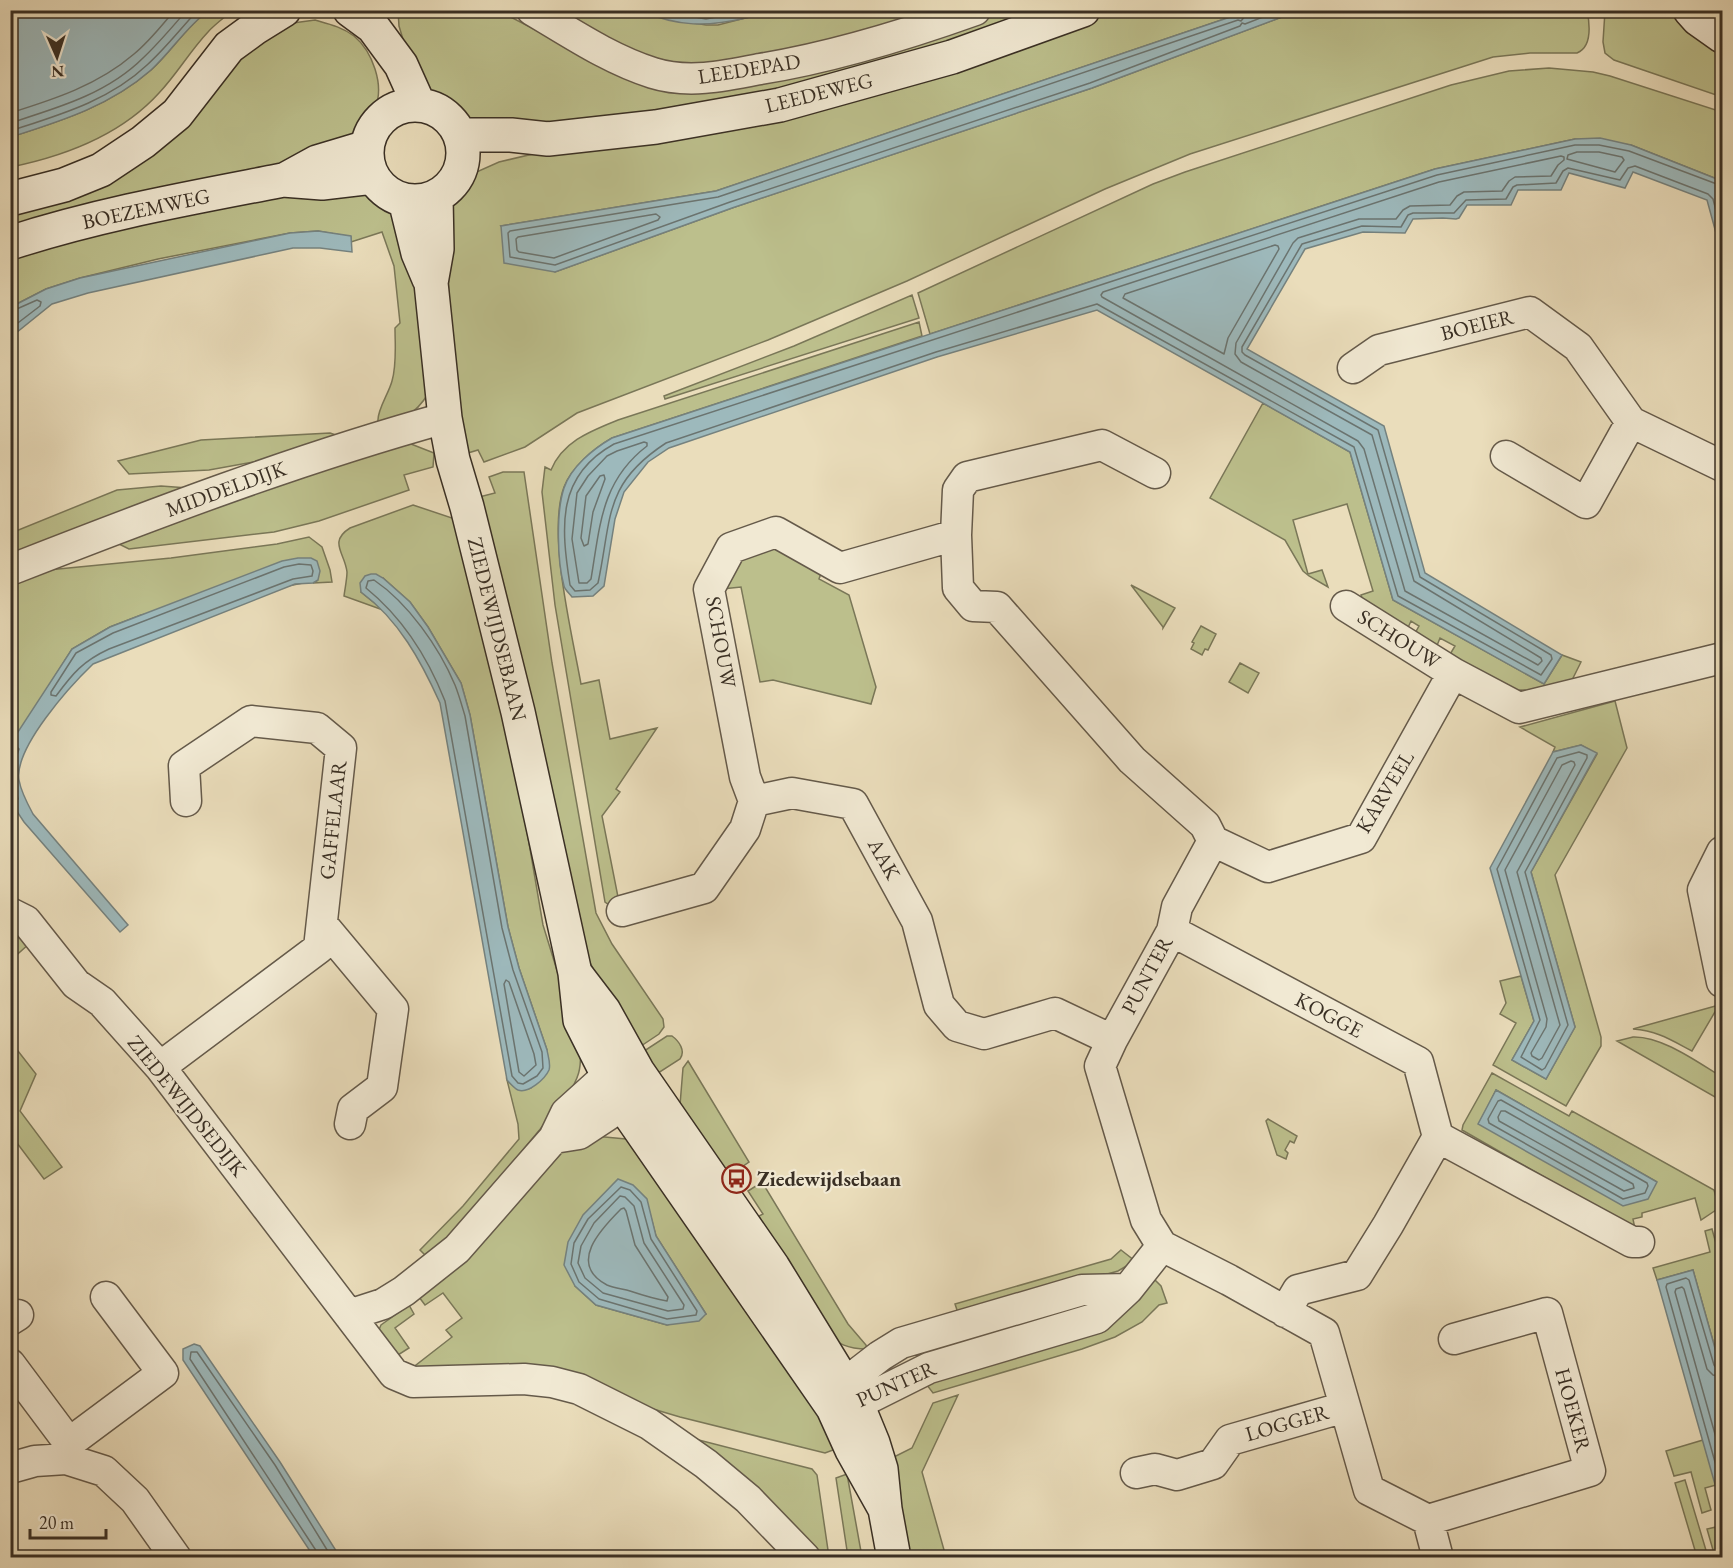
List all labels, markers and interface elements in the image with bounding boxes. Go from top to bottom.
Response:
north arrow [27,27,87,87]
street label: LEEDEPAD [696,47,802,90]
text: N [51,61,65,82]
street label: LEEDEWEG [762,66,876,119]
street label: BOEZEMWEG [80,182,212,235]
street label: BOEIER [1438,302,1517,347]
street label: MIDDELDIJK [162,454,290,523]
street label: ZIEDEWIJDSEBAAN [462,534,533,724]
street label: SCHOUW [700,594,743,691]
street label: SCHOUW [1353,603,1446,675]
street label: KARVEEL [1349,745,1420,838]
street label: GAFFELAAR [313,758,352,881]
street label: AAK [862,832,907,885]
street label: PUNTER [1115,930,1179,1018]
street label: KOGGE [1291,986,1368,1044]
street label: ZIEDEWIJDSEDIJK [122,1029,253,1183]
bus stop icon: Ziedewijdsebaan [720,1163,752,1195]
place label: Ziedewijdsebaan [757,1165,901,1192]
street label: PUNTER [852,1354,941,1413]
street label: HOEKER [1549,1365,1598,1456]
street label: LOGGER [1242,1397,1333,1447]
scale bar [30,1502,106,1540]
text: 20 m [39,1511,74,1534]

